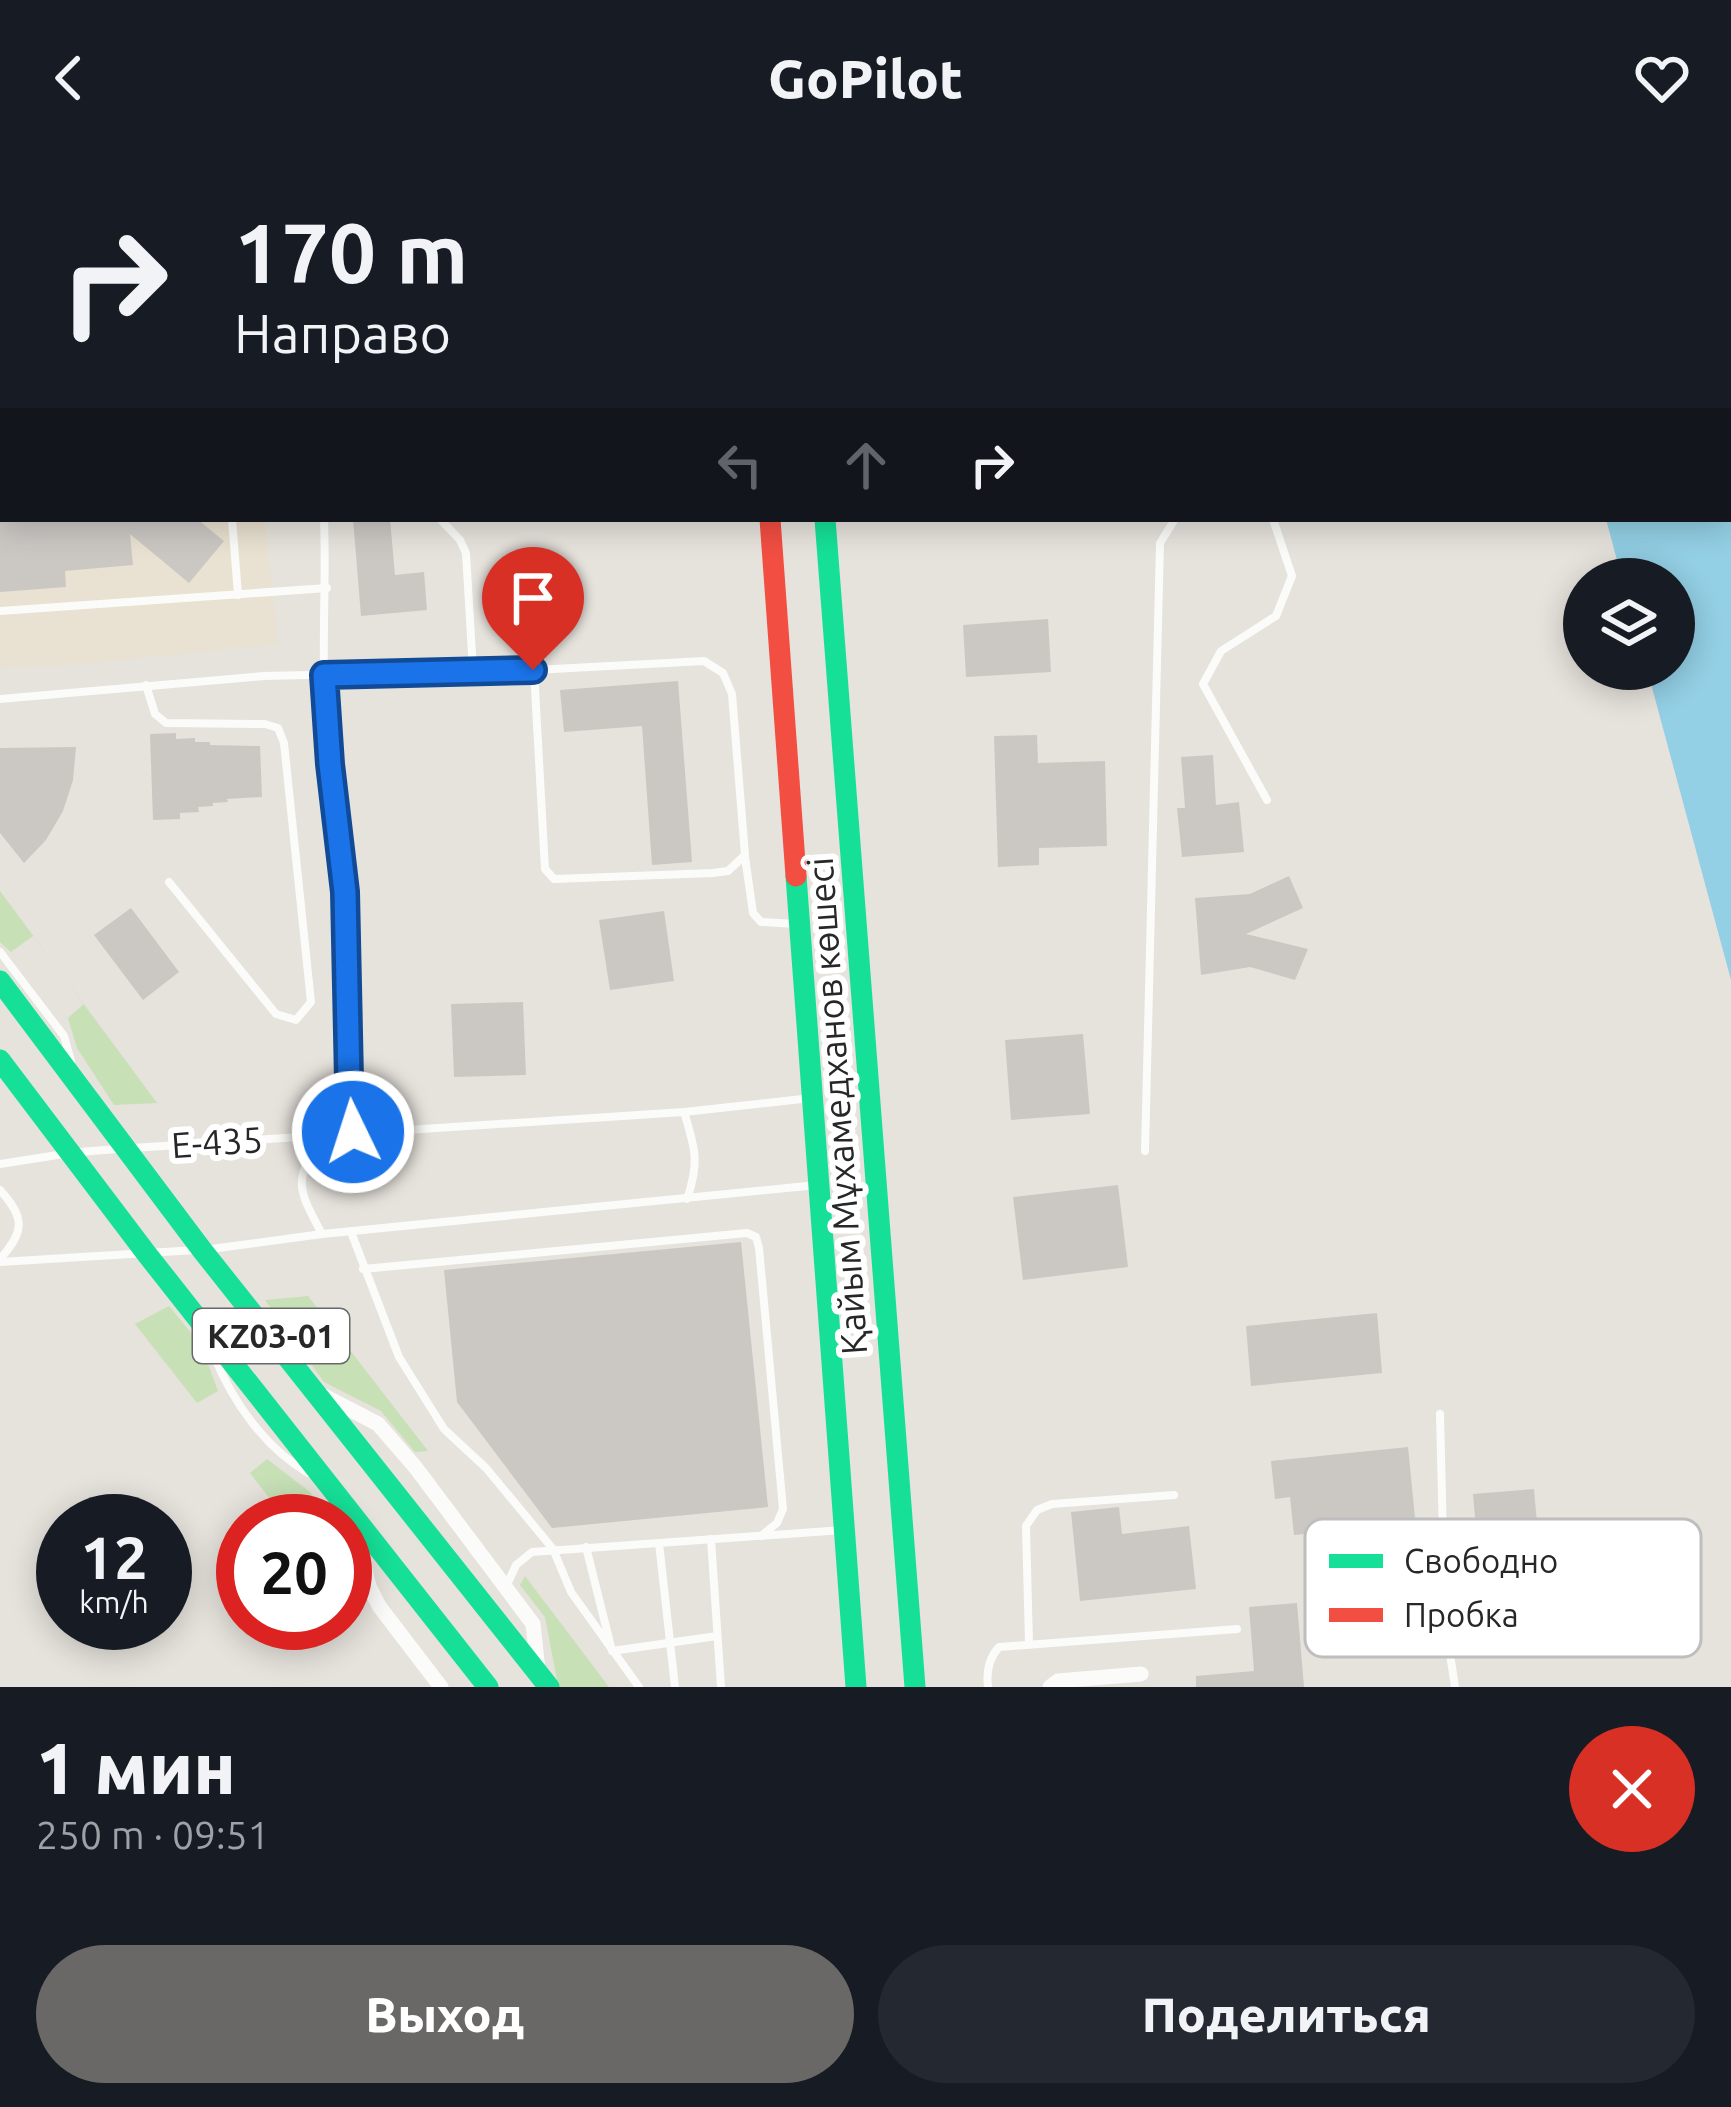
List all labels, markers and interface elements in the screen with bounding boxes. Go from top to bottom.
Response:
icon: back [36,45,102,111]
icon: heart [1629,45,1695,111]
text: GoPilot [768,48,963,108]
icon: right [36,204,192,360]
text: 170 m [234,205,468,299]
text: Направо [234,303,451,363]
icon: left [707,432,773,498]
icon: ahead [833,432,899,498]
icon: right [959,432,1025,498]
pin [482,547,584,670]
map controls [1563,558,1695,690]
button: layers [1563,558,1695,690]
icon: arrive [500,565,566,631]
street label: Қайым Мұхамедханов көшесі [799,856,874,1356]
position arrow [290,1069,416,1195]
street label: Е-435 [170,1118,264,1165]
road number: KZ03-01 [193,1309,349,1363]
speed limit sign: 20 [216,1494,372,1650]
legend [1305,1519,1701,1657]
text: 12 [80,1523,148,1590]
text: Свободно [1404,1542,1558,1579]
text: km/h [79,1585,149,1619]
text: Пробка [1404,1596,1519,1633]
button: close [1569,1726,1695,1852]
text: 1 мин [36,1727,236,1808]
text: 250 m · 09:51 [36,1813,270,1856]
button: Выход [36,1945,854,2083]
button: Поделиться [878,1945,1695,2083]

